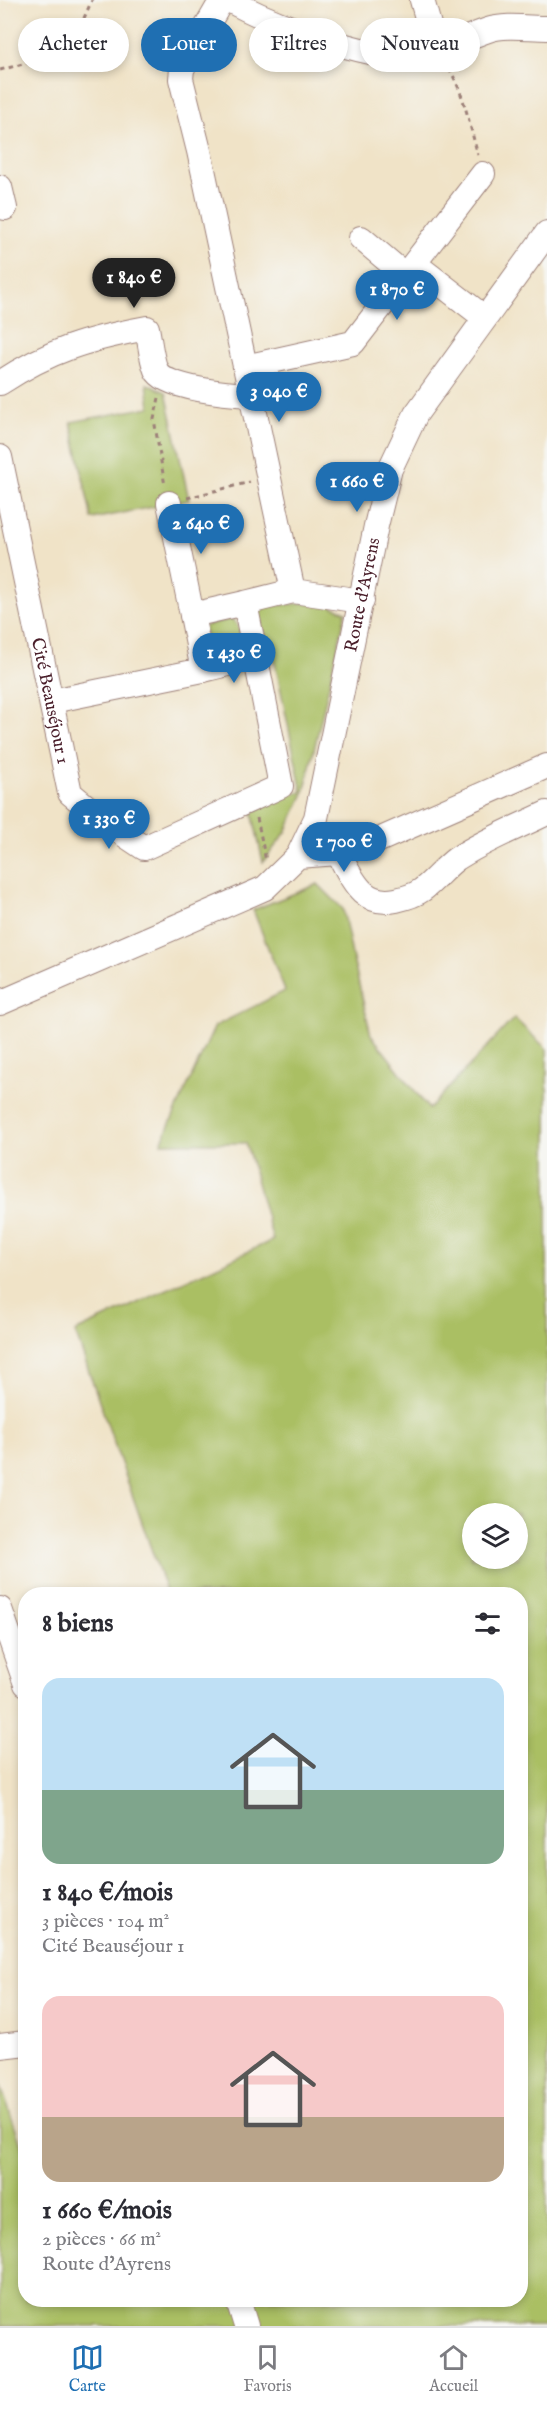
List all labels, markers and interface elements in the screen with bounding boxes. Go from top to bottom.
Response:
chip: Acheter [18,18,129,72]
chip: Louer [141,18,237,72]
chip: Filtres [249,18,348,72]
chip: Nouveau [360,18,480,72]
pin: 1 840 € [79,258,189,309]
text: 1 840 € [106,265,162,290]
pin: 1 870 € [342,270,452,321]
text: 1 870 € [370,277,424,302]
pin: 3 040 € [224,372,334,423]
text: 3 040 € [250,379,308,404]
pin: 1 660 € [302,462,412,513]
text: 1 660 € [330,469,384,494]
pin: 2 640 € [146,504,256,555]
text: 2 640 € [172,511,230,536]
street label: Route d'Ayrens [340,536,386,654]
pin: 1 430 € [179,633,289,684]
street label: Cité Beauséjour 1 [25,636,74,766]
text: 1 430 € [207,640,262,665]
pin: 1 330 € [54,799,164,850]
text: 1 330 € [83,806,135,831]
pin: 1 700 € [289,822,399,873]
text: 1 700 € [316,829,372,854]
map controls [462,1503,528,1569]
button: layers [462,1503,528,1569]
text: 8 biens [42,1607,113,1640]
icon: filters [471,1607,504,1640]
icon: home [219,1717,327,1825]
text: 1 840 €/mois [42,1876,173,1909]
text: 3 pièces · 104 m² [42,1909,169,1934]
text: Cité Beauséjour 1 [42,1934,185,1959]
icon: home [219,2035,327,2143]
text: 1 660 €/mois [42,2194,172,2227]
text: 2 pièces · 66 m² [42,2227,161,2252]
text: Route d'Ayrens [42,2252,171,2277]
tab: Carte [69,2341,106,2397]
tab: Favoris [244,2341,292,2397]
tab: Accueil [429,2341,478,2397]

